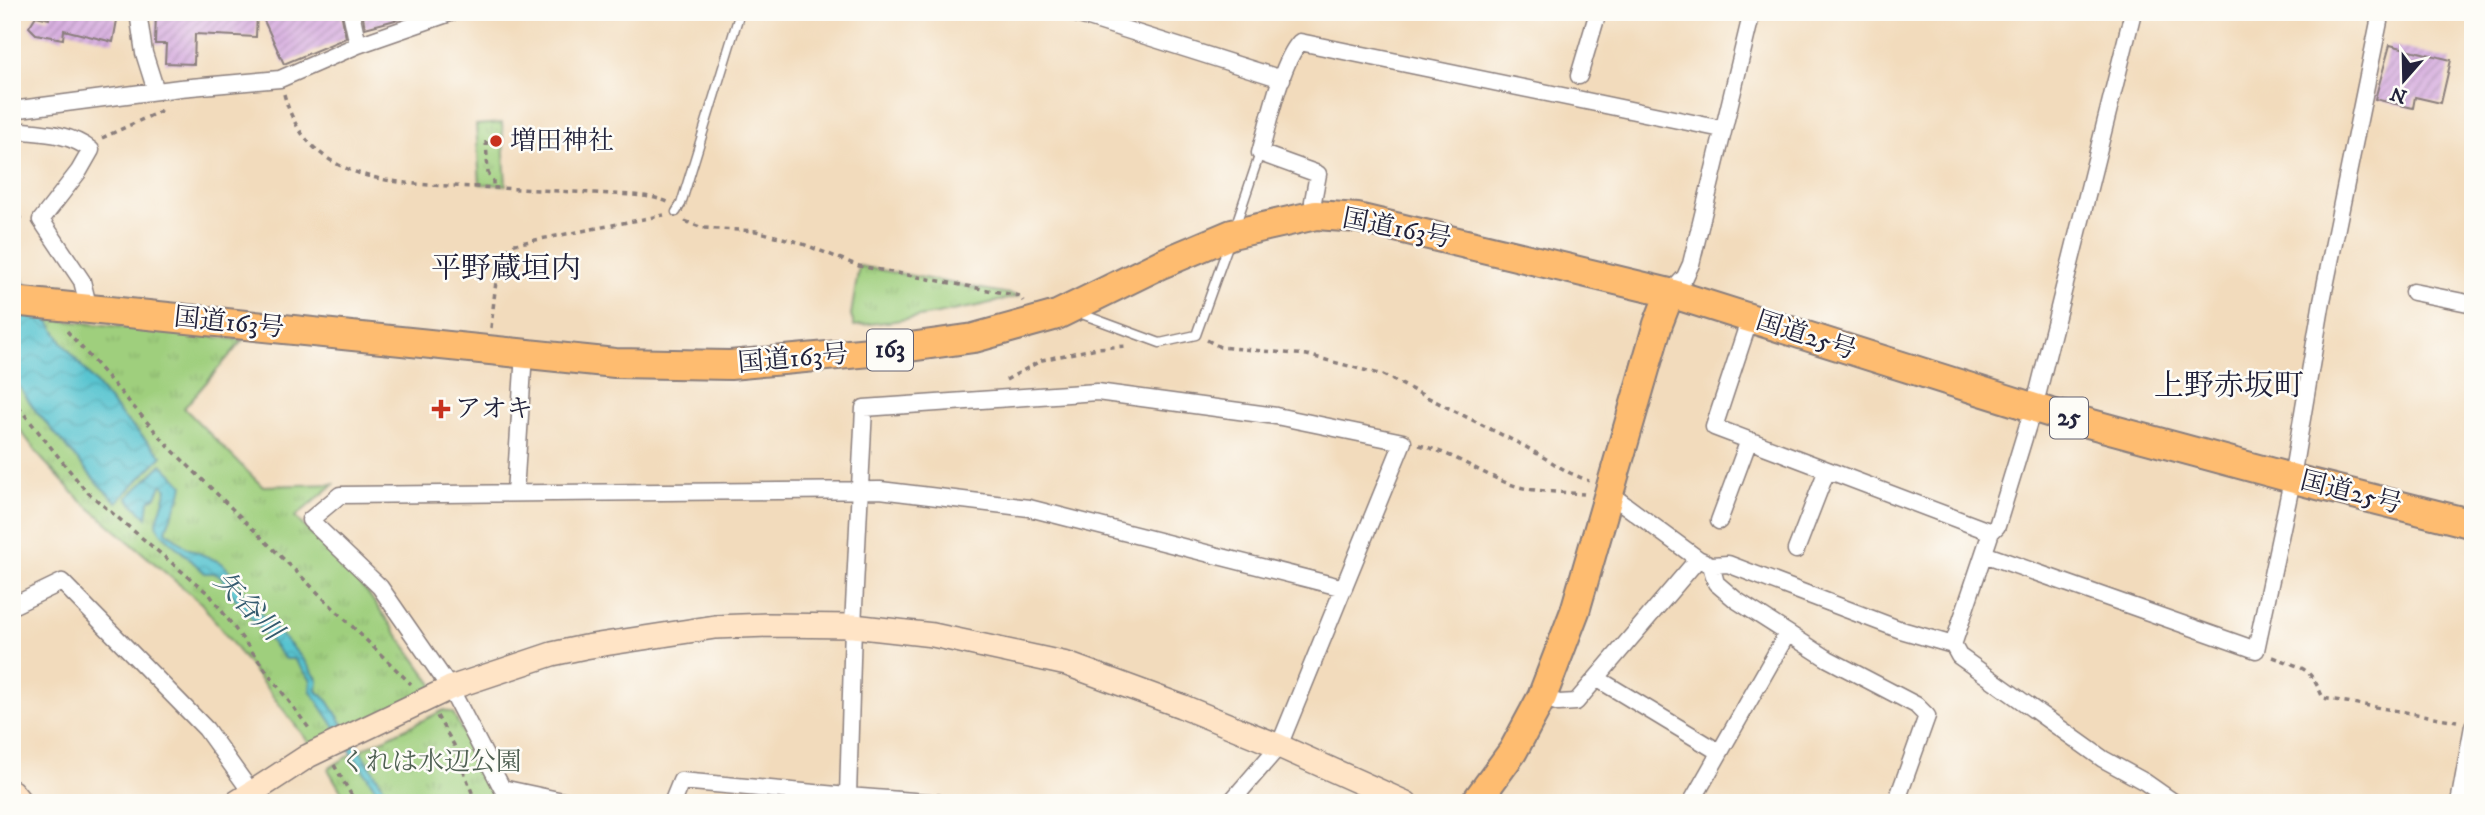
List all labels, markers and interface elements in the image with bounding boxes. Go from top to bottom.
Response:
north arrow [2370,46,2440,116]
text: N [2387,81,2410,108]
place label: 増田神社 [510,125,614,158]
marker: 増田神社 [488,133,504,149]
street label: 国道163号 [1340,202,1454,256]
district label: 平野蔵垣内 [431,251,581,288]
street label: 国道163号 [172,301,286,345]
street label: 国道25号 [1752,304,1860,368]
road number: 163 [867,330,913,370]
street label: 国道163号 [736,338,850,380]
district label: 上野赤坂町 [2154,368,2304,405]
place label: アオキ [455,393,533,426]
road number: 25 [2050,398,2088,438]
marker: アオキ [433,401,449,417]
street label: 国道25号 [2297,464,2405,522]
water label: 矢谷川 [206,564,292,651]
park label: くれは水辺公園 [340,746,522,779]

